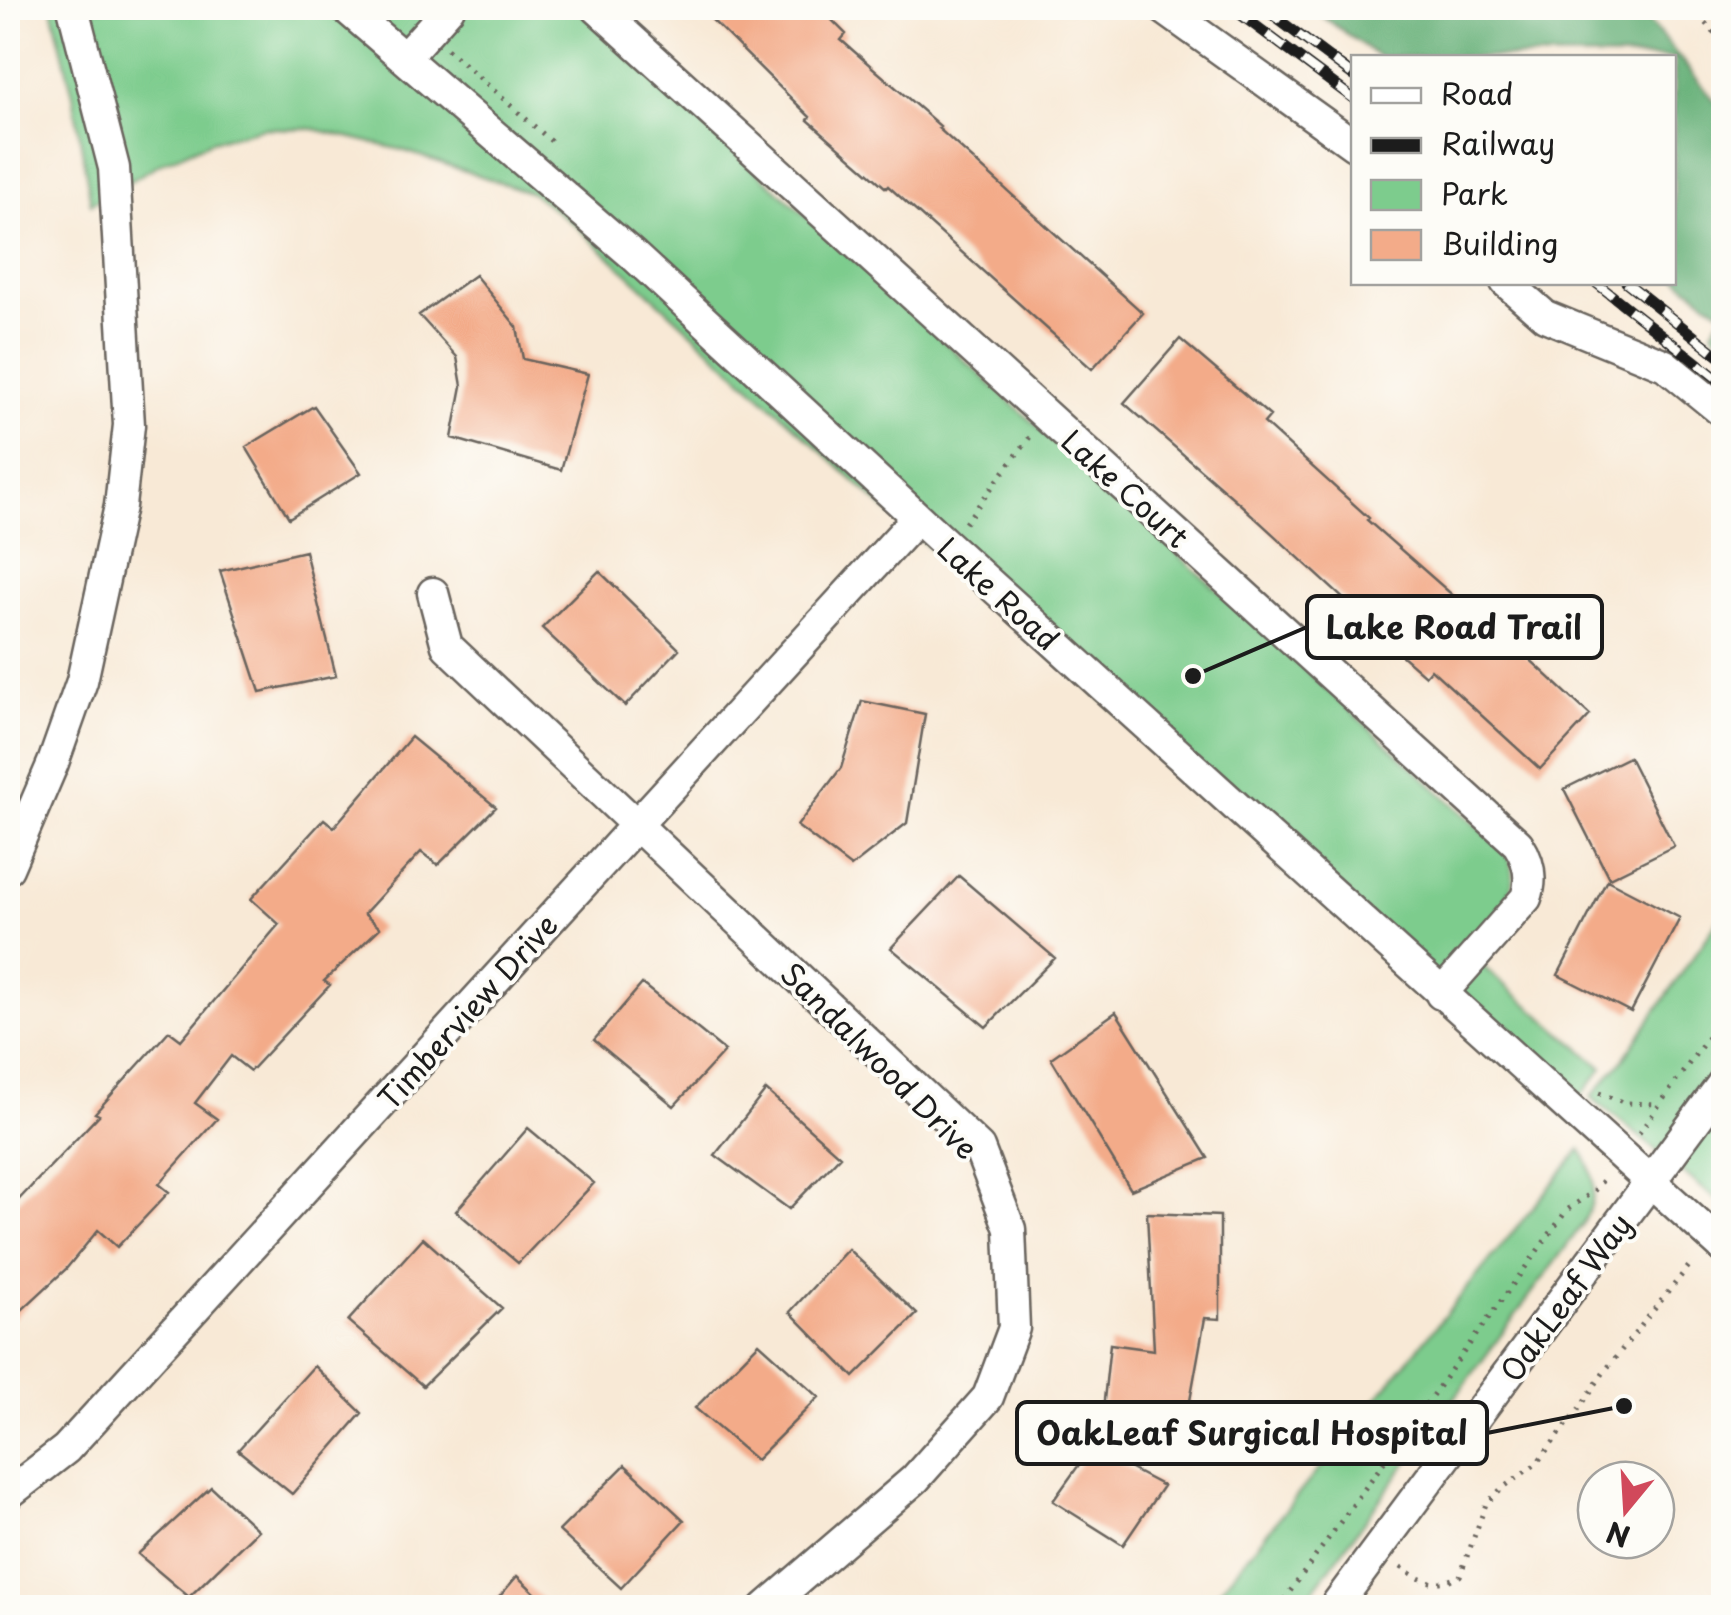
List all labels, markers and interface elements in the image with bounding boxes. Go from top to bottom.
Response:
legend [1351,55,1676,285]
text: Road [1441,70,1514,115]
text: Railway [1441,120,1555,165]
text: Park [1441,170,1508,215]
text: Building [1441,220,1558,265]
street label: Lake Court [1052,418,1200,558]
street label: Lake Road [928,526,1070,660]
callout: Lake Road Trail [1307,596,1602,658]
text: Lake Road Trail [1326,602,1582,650]
street label: Timberview Drive [367,903,567,1119]
street label: Sandalwood Drive [771,951,989,1169]
street label: OakLeaf Way [1488,1203,1642,1391]
callout: OakLeaf Surgical Hospital [1017,1402,1487,1464]
text: OakLeaf Surgical Hospital [1036,1408,1468,1456]
north arrow [1576,1460,1676,1560]
text: N [1601,1511,1635,1559]

